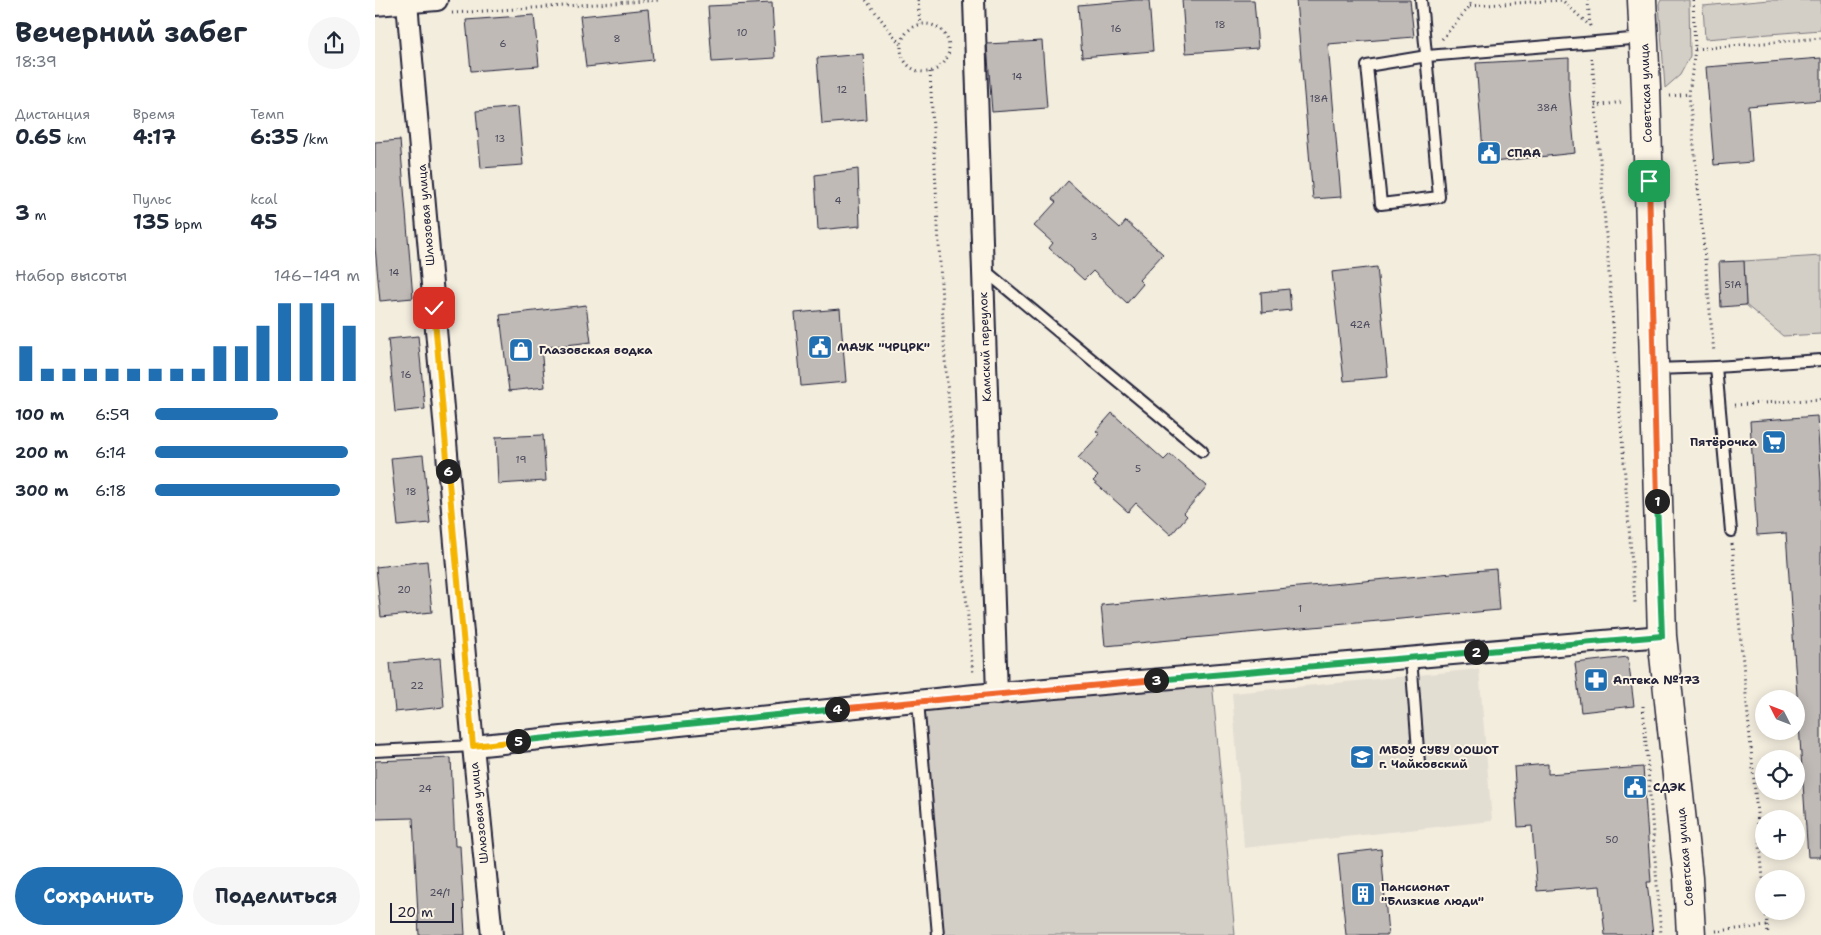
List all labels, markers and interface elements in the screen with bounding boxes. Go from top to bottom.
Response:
text: Вечерний забег [15,13,247,51]
button: share [308,17,360,69]
house number: 18 [1214,18,1226,31]
house number: 16 [1111,22,1121,35]
house number: 10 [737,26,747,39]
house number: 8 [614,32,621,45]
house number: 6 [500,37,507,50]
street label: Советская улица [1636,43,1656,143]
text: 18:39 [15,51,57,72]
house number: 14 [1012,70,1022,83]
house number: 12 [837,83,847,96]
house number: 18А [1310,92,1328,105]
house number: 38А [1537,101,1557,114]
text: Дистанция [15,105,90,123]
text: Время [133,105,175,123]
text: Темп [250,105,284,123]
text: 0.65 [15,123,62,151]
text: 4:17 [133,123,176,151]
text: 6:35 [250,123,299,151]
text: km [62,130,86,148]
text: /km [299,130,328,148]
house number: 13 [495,132,505,145]
public building icon: СПАА [1476,140,1502,166]
place label: СПАА [1507,145,1541,161]
pin [1628,160,1670,202]
street label: Шлюзовая улица [414,163,438,266]
icon: arrive [1635,167,1663,195]
text: Пульс [133,190,172,208]
text: kcal [250,190,278,208]
house number: 4 [835,194,842,207]
text: 3 [15,199,30,227]
text: m [30,206,47,224]
text: 135 [133,208,169,236]
text: 45 [250,208,277,236]
text: bpm [169,215,202,233]
house number: 3 [1091,230,1098,243]
text: Набор высоты [15,265,127,286]
text: 146–149 m [274,265,360,286]
house number: 14 [389,266,399,279]
house number: 51А [1724,278,1742,291]
pin [413,287,455,329]
street label: Камский переулок [975,291,995,402]
icon: check [420,294,448,322]
house number: 42А [1350,318,1370,331]
public building icon: МАУК "ЧРЦРК" [807,334,833,360]
shop icon: Глазовская водка [508,337,534,363]
place label: МАУК "ЧРЦРК" [837,339,930,355]
place label: Глазовская водка [539,342,653,358]
house number: 16 [401,368,411,381]
text: 100 m [15,404,64,425]
text: 6:59 [95,404,130,425]
supermarket icon: Пятёрочка [1761,429,1787,455]
place label: Пятёрочка [1690,434,1758,450]
text: 200 m [15,442,68,463]
text: 6:14 [95,442,126,463]
house number: 19 [516,453,526,466]
pin: 6 [435,458,461,484]
text: 6 [444,462,453,480]
house number: 5 [1135,462,1141,475]
text: 300 m [15,480,69,501]
text: 6:18 [95,480,127,501]
house number: 18 [405,485,417,498]
pin: 1 [1645,488,1669,514]
text: 1 [1654,492,1661,510]
house number: 20 [397,583,411,596]
house number: 1 [1298,602,1302,615]
pin: 2 [1463,640,1489,664]
text: 2 [1472,643,1481,661]
pharmacy icon: Аптека №173 [1583,667,1609,693]
pin: 3 [1143,668,1169,692]
text: 3 [1152,671,1161,689]
place label: Аптека №173 [1613,672,1700,688]
house number: 22 [410,679,424,692]
north arrow [1755,690,1805,740]
map controls [1755,690,1805,920]
pin: 4 [825,696,849,722]
text: 4 [833,700,842,718]
pin: 5 [505,728,531,754]
text: 5 [514,732,523,750]
place label: МБОУ СУВУ ООШОТ г. Чайковский [1379,742,1500,772]
school or university icon: МБОУ СУВУ ООШОТ г. Чайковский [1349,744,1375,770]
button: locate [1755,750,1805,800]
street label: Шлюзовая улица [466,761,492,864]
public building icon: СДЭК [1622,774,1648,800]
place label: СДЭК [1653,779,1687,795]
house number: 24 [418,782,432,795]
street label: Советская улица [1673,806,1697,907]
button: + [1755,810,1805,860]
house number: 50 [1605,833,1619,846]
button: Сохранить [15,867,183,925]
button: Поделиться [193,867,360,925]
button: − [1755,870,1805,920]
place label: Пансионат "Близкие люди" [1381,879,1484,909]
building icon: Пансионат "Близкие люди" [1350,881,1376,907]
house number: 24/1 [430,886,450,899]
scale bar [390,900,454,923]
text: 20 m [397,903,433,921]

